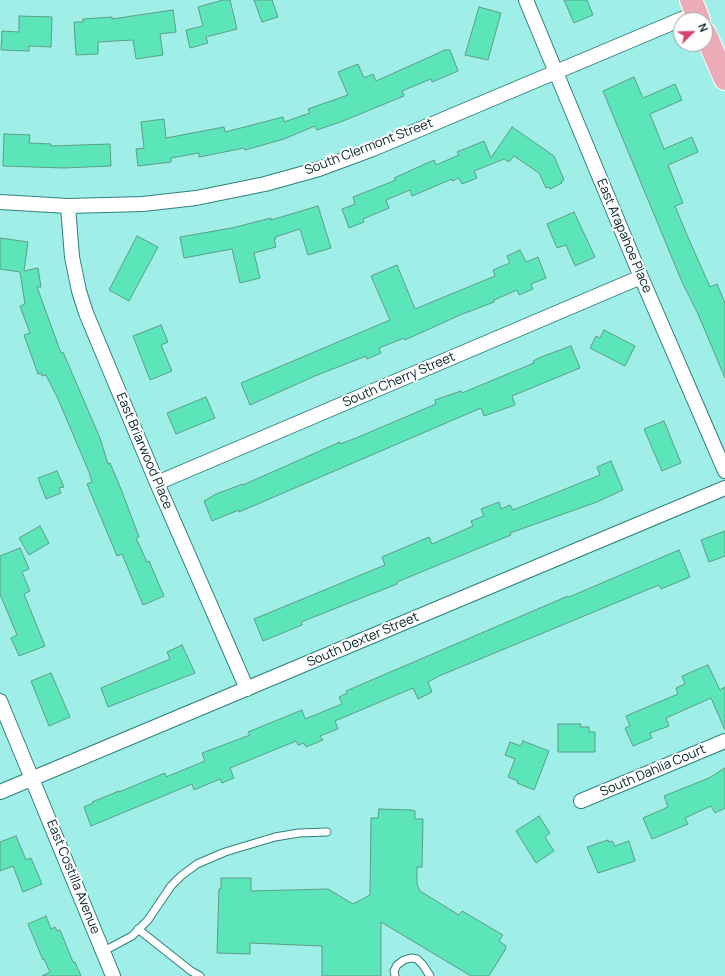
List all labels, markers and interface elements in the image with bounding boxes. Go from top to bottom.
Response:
north arrow [673,12,713,52]
text: N [695,21,712,34]
street label: South Clermont Street [303,115,435,179]
street label: East Arapahoe Place [593,177,655,295]
street label: South Cherry Street [340,349,458,411]
street label: East Briarwood Place [112,390,176,512]
street label: South Dexter Street [305,609,421,671]
street label: South Dahlia Court [598,742,708,800]
street label: East Costilla Avenue [43,818,103,936]

